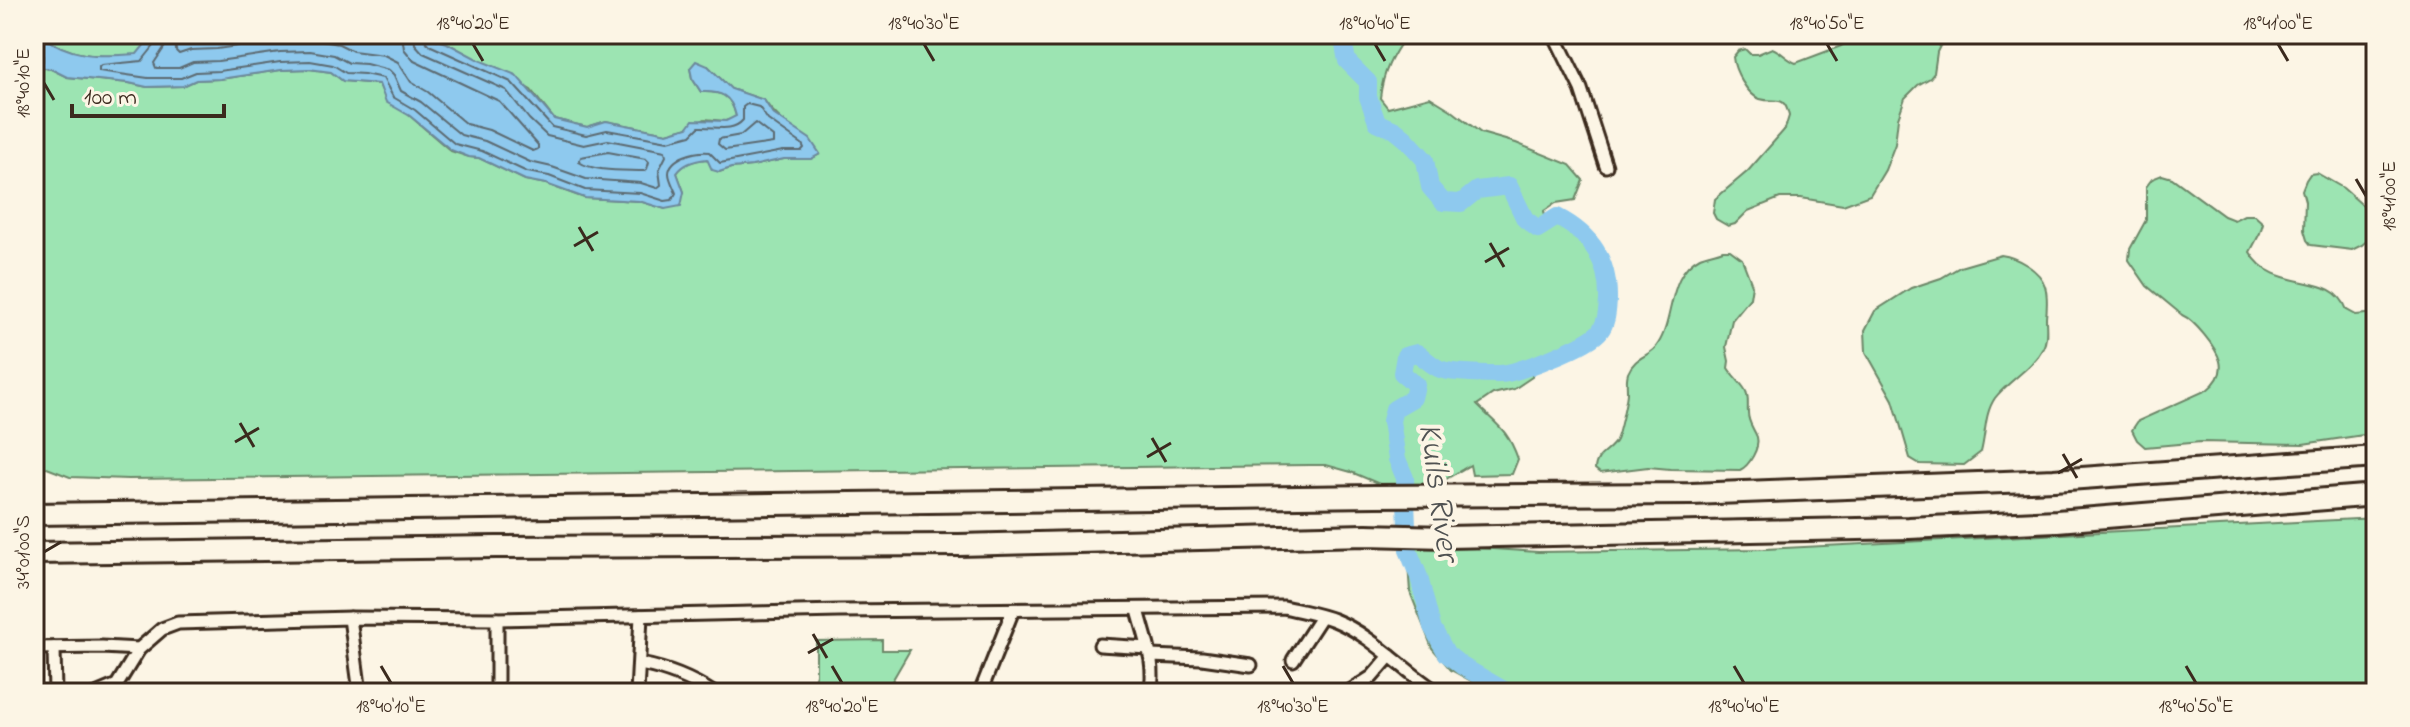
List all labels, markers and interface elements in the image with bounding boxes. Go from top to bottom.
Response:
text: 18°40'20"E [436,10,510,39]
text: 18°40'30"E [888,10,960,39]
text: 18°40'40"E [1339,10,1411,39]
text: 18°40'50"E [1789,10,1865,39]
text: 18°41'00"E [2243,10,2313,39]
text: 18°40'10"E [10,48,39,118]
scale bar [72,68,224,118]
text: 100 m [84,81,137,116]
text: 18°41'00"E [2376,161,2405,231]
water label: Kuils River [1403,420,1472,568]
text: 34°01'00"S [10,515,39,589]
text: 18°40'10"E [356,693,426,722]
text: 18°40'20"E [805,693,879,722]
text: 18°40'30"E [1257,693,1329,722]
text: 18°40'40"E [1708,693,1780,722]
text: 18°40'50"E [2158,693,2234,722]

